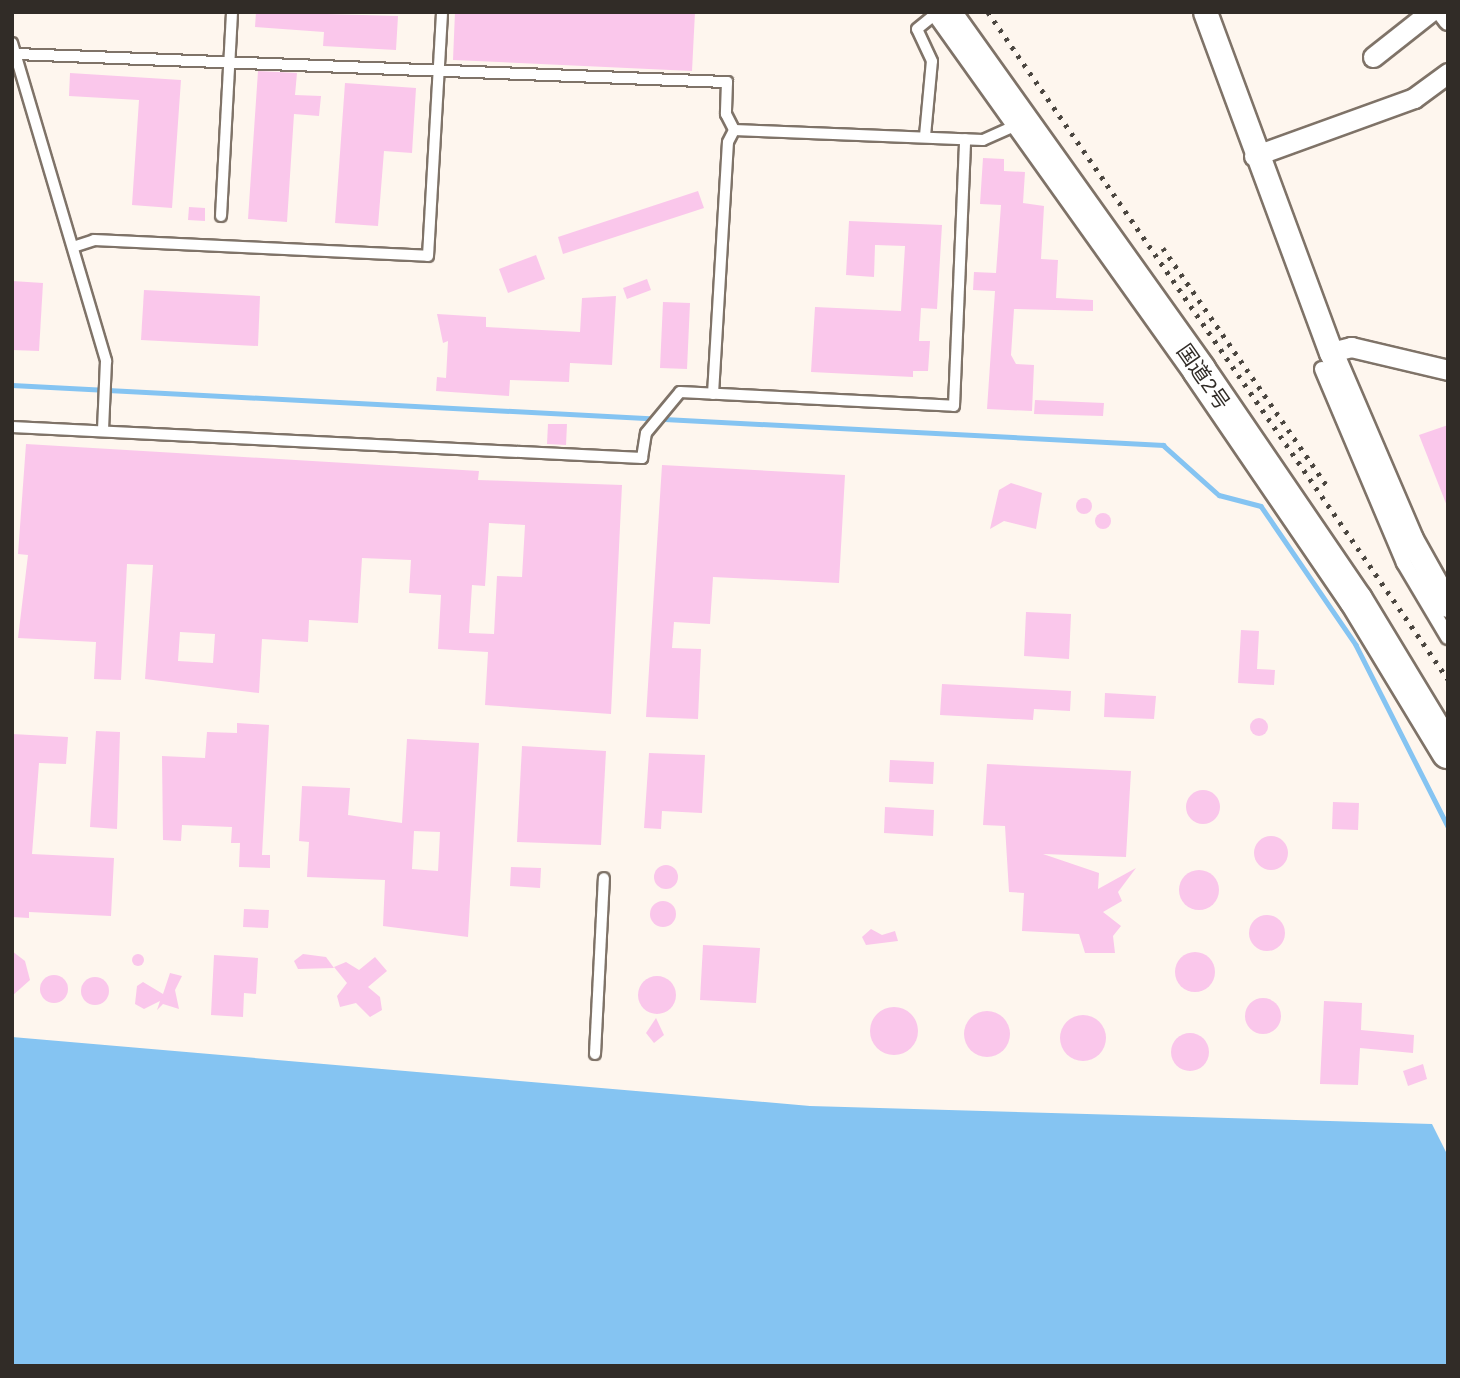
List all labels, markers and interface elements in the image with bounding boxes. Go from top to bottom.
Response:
street label: 国道2号 [1171,339,1235,415]

